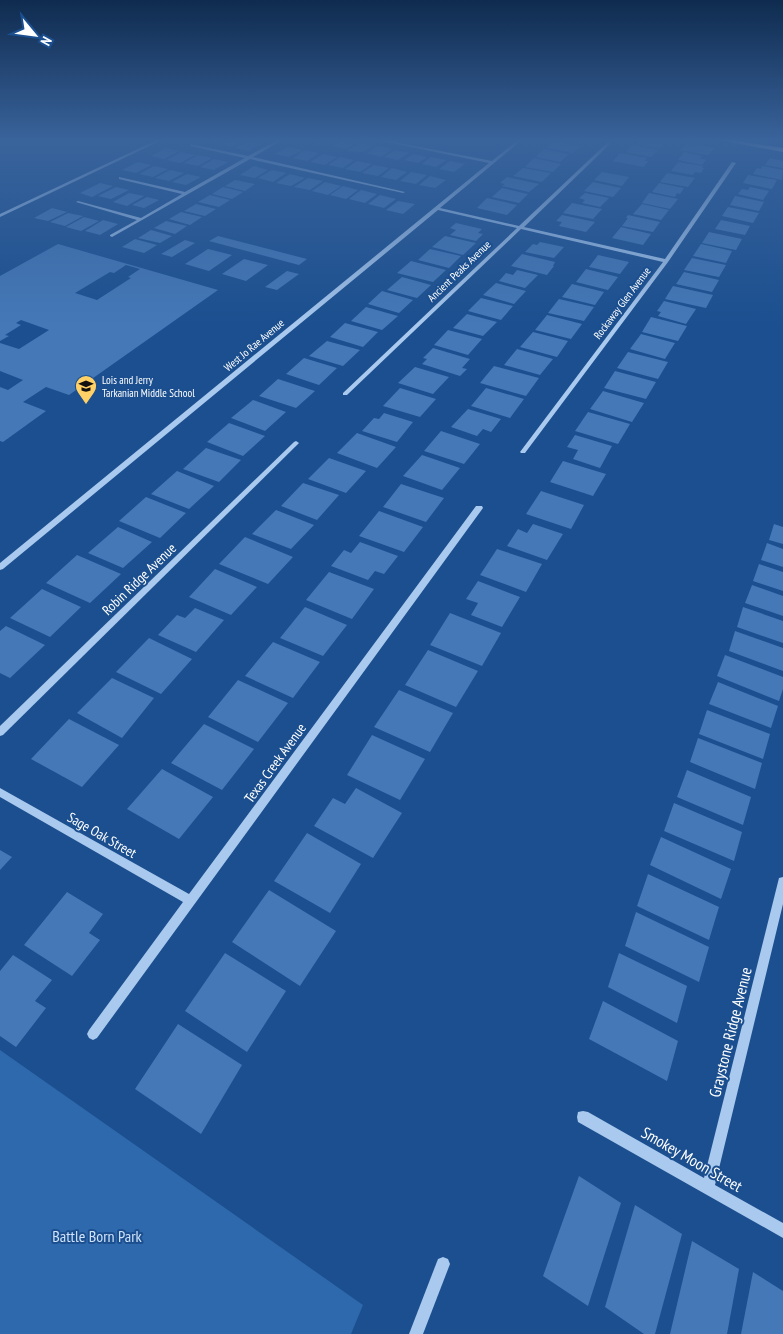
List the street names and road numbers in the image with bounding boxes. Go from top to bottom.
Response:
street label: Ancient Peaks Avenue [424,237,494,305]
street label: Rockaway Glen Avenue [590,264,654,342]
street label: West Jo Rae Avenue [221,315,287,374]
street label: Robin Ridge Avenue [98,539,180,619]
street label: Texas Creek Avenue [240,720,310,806]
street label: Sage Oak Street [64,808,140,862]
street label: Graystone Ridge Avenue [704,965,756,1099]
street label: Smokey Moon Street [638,1122,746,1196]

